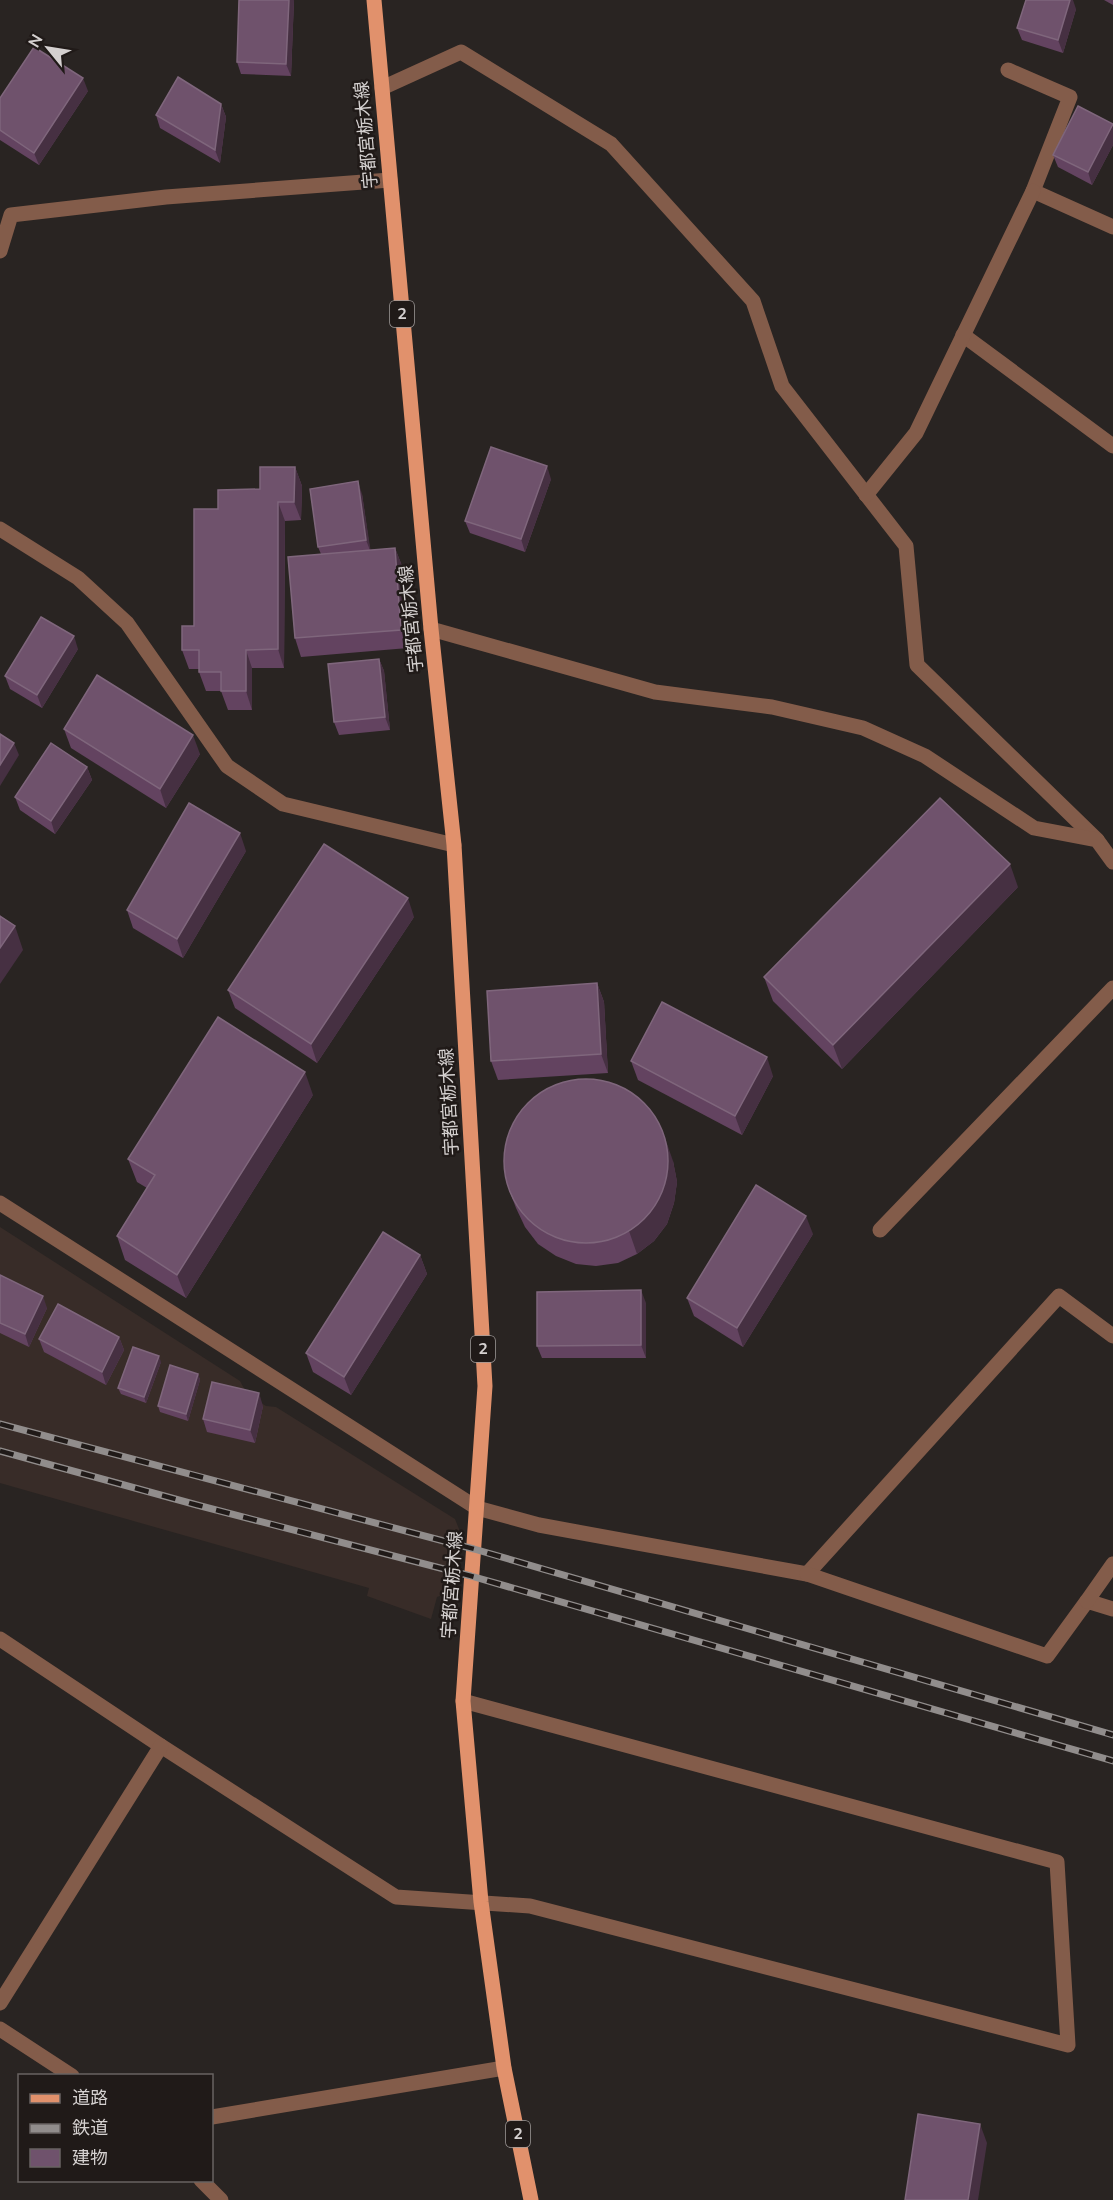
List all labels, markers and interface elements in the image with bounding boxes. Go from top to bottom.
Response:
north arrow [18,18,78,78]
text: N [23,30,48,52]
street label: 宇都宮栃木線 [349,80,383,190]
road number: 2 [390,301,414,327]
street label: 宇都宮栃木線 [393,564,429,674]
street label: 宇都宮栃木線 [434,1047,464,1157]
road number: 2 [471,1336,495,1362]
street label: 宇都宮栃木線 [436,1530,468,1640]
legend [18,2074,213,2182]
text: 道路 [72,2086,108,2110]
text: 鉄道 [72,2116,108,2140]
road number: 2 [506,2121,530,2147]
text: 建物 [72,2146,108,2170]

